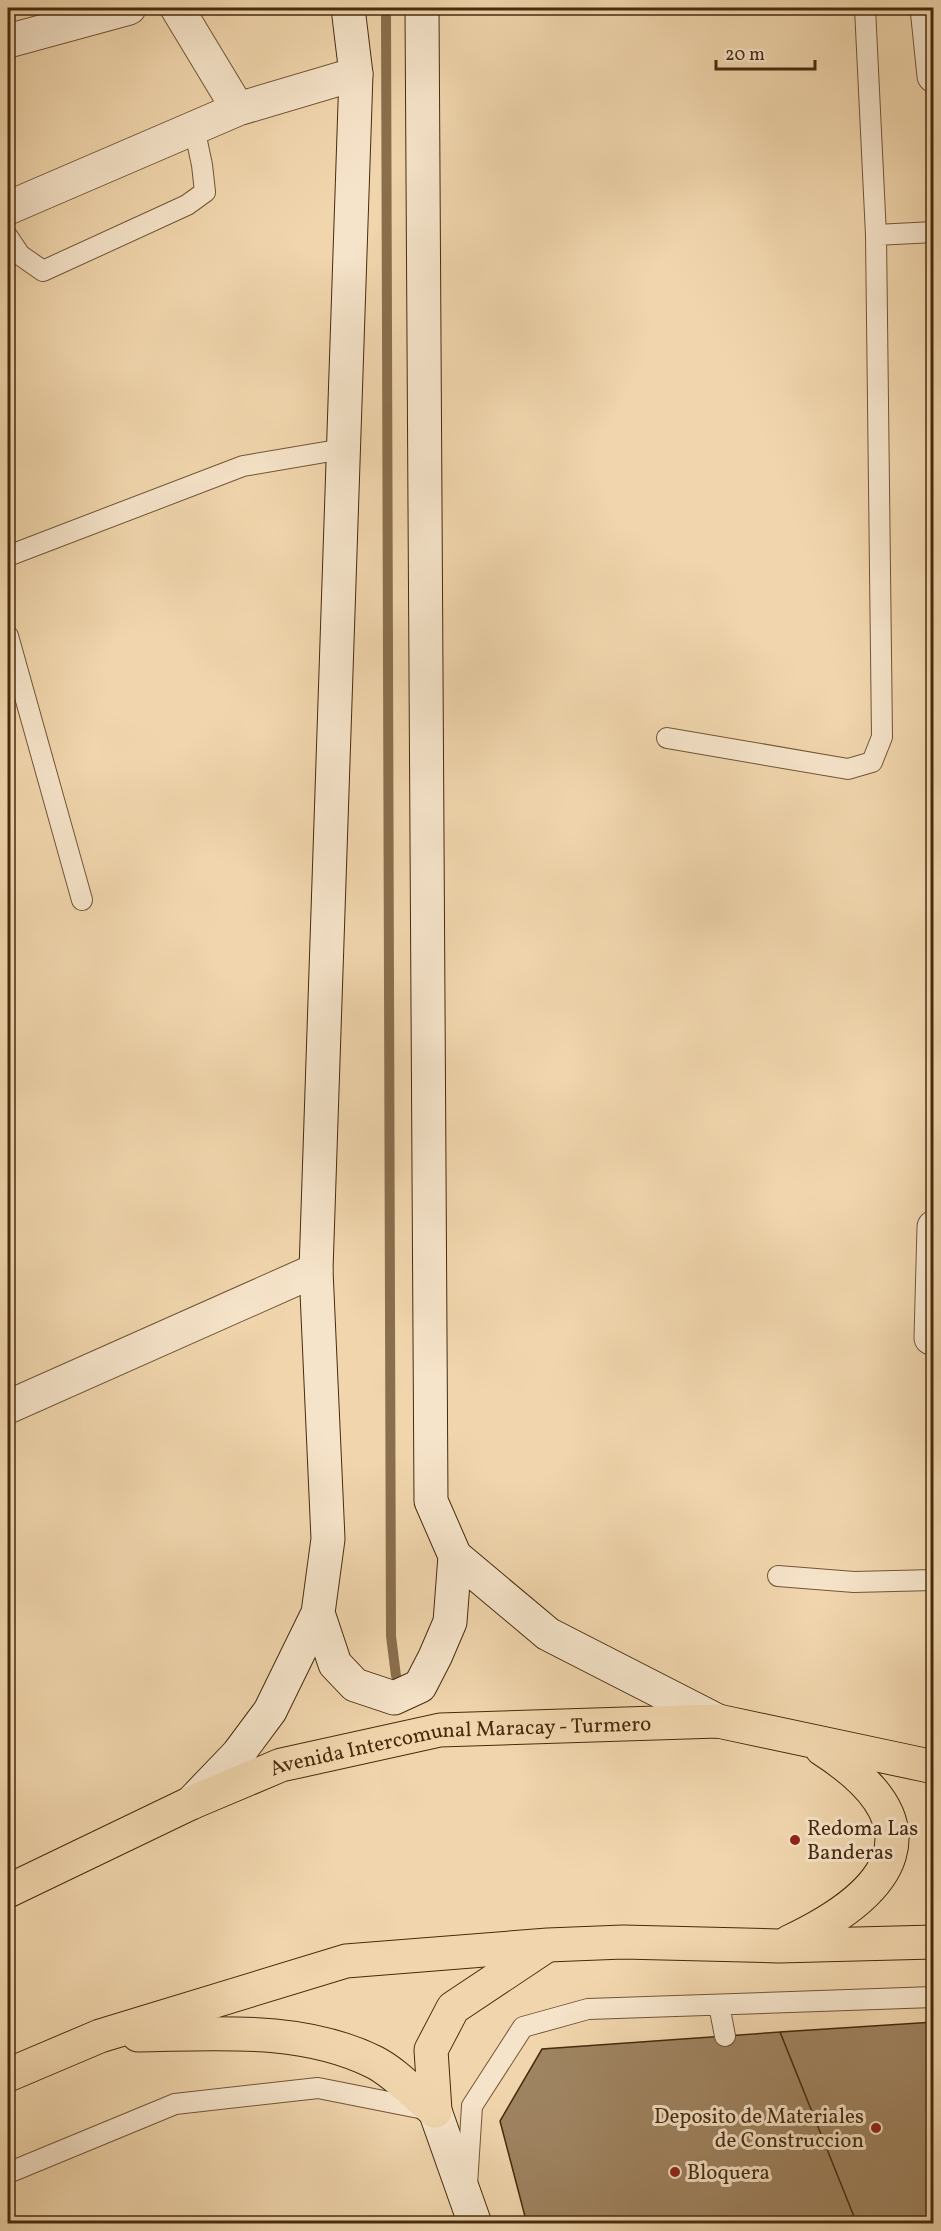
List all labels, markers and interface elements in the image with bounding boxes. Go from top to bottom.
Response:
scale bar [716,33,815,71]
text: 20 m [725,43,765,68]
street label: Avenida Intercomunal Maracay - Turmero [265,1710,652,1784]
place label: Redoma Las Banderas [807,1815,918,1868]
marker: Redoma Las Banderas [788,1833,802,1847]
place label: Deposito de Materiales de Construccion [654,2103,864,2156]
marker: Deposito de Materiales de Construccion [869,2121,883,2135]
place label: Bloquera [687,2159,770,2188]
marker: Bloquera [668,2165,682,2179]

